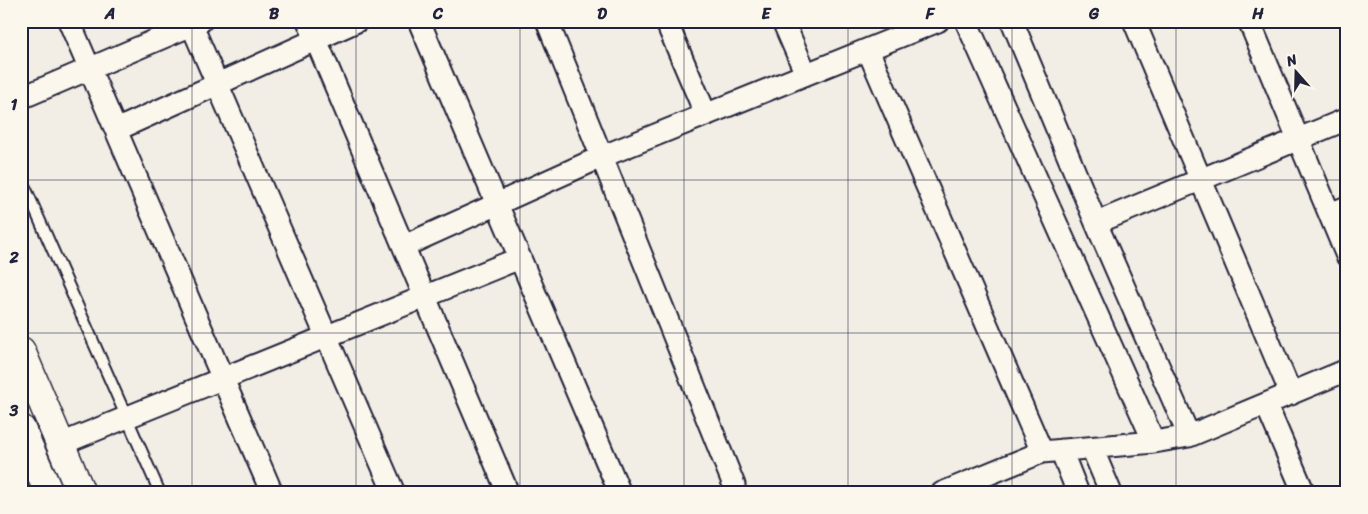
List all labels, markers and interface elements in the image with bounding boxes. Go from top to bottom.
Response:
text: A [104,0,115,28]
text: B [269,0,280,28]
text: C [432,0,444,28]
text: D [597,0,607,28]
text: E [762,0,772,28]
text: F [925,0,936,28]
text: G [1088,0,1100,28]
text: H [1251,0,1264,28]
text: N [1282,47,1301,74]
north arrow [1270,48,1320,98]
text: 1 [11,90,18,119]
text: 2 [8,243,19,272]
text: 3 [9,396,19,425]

